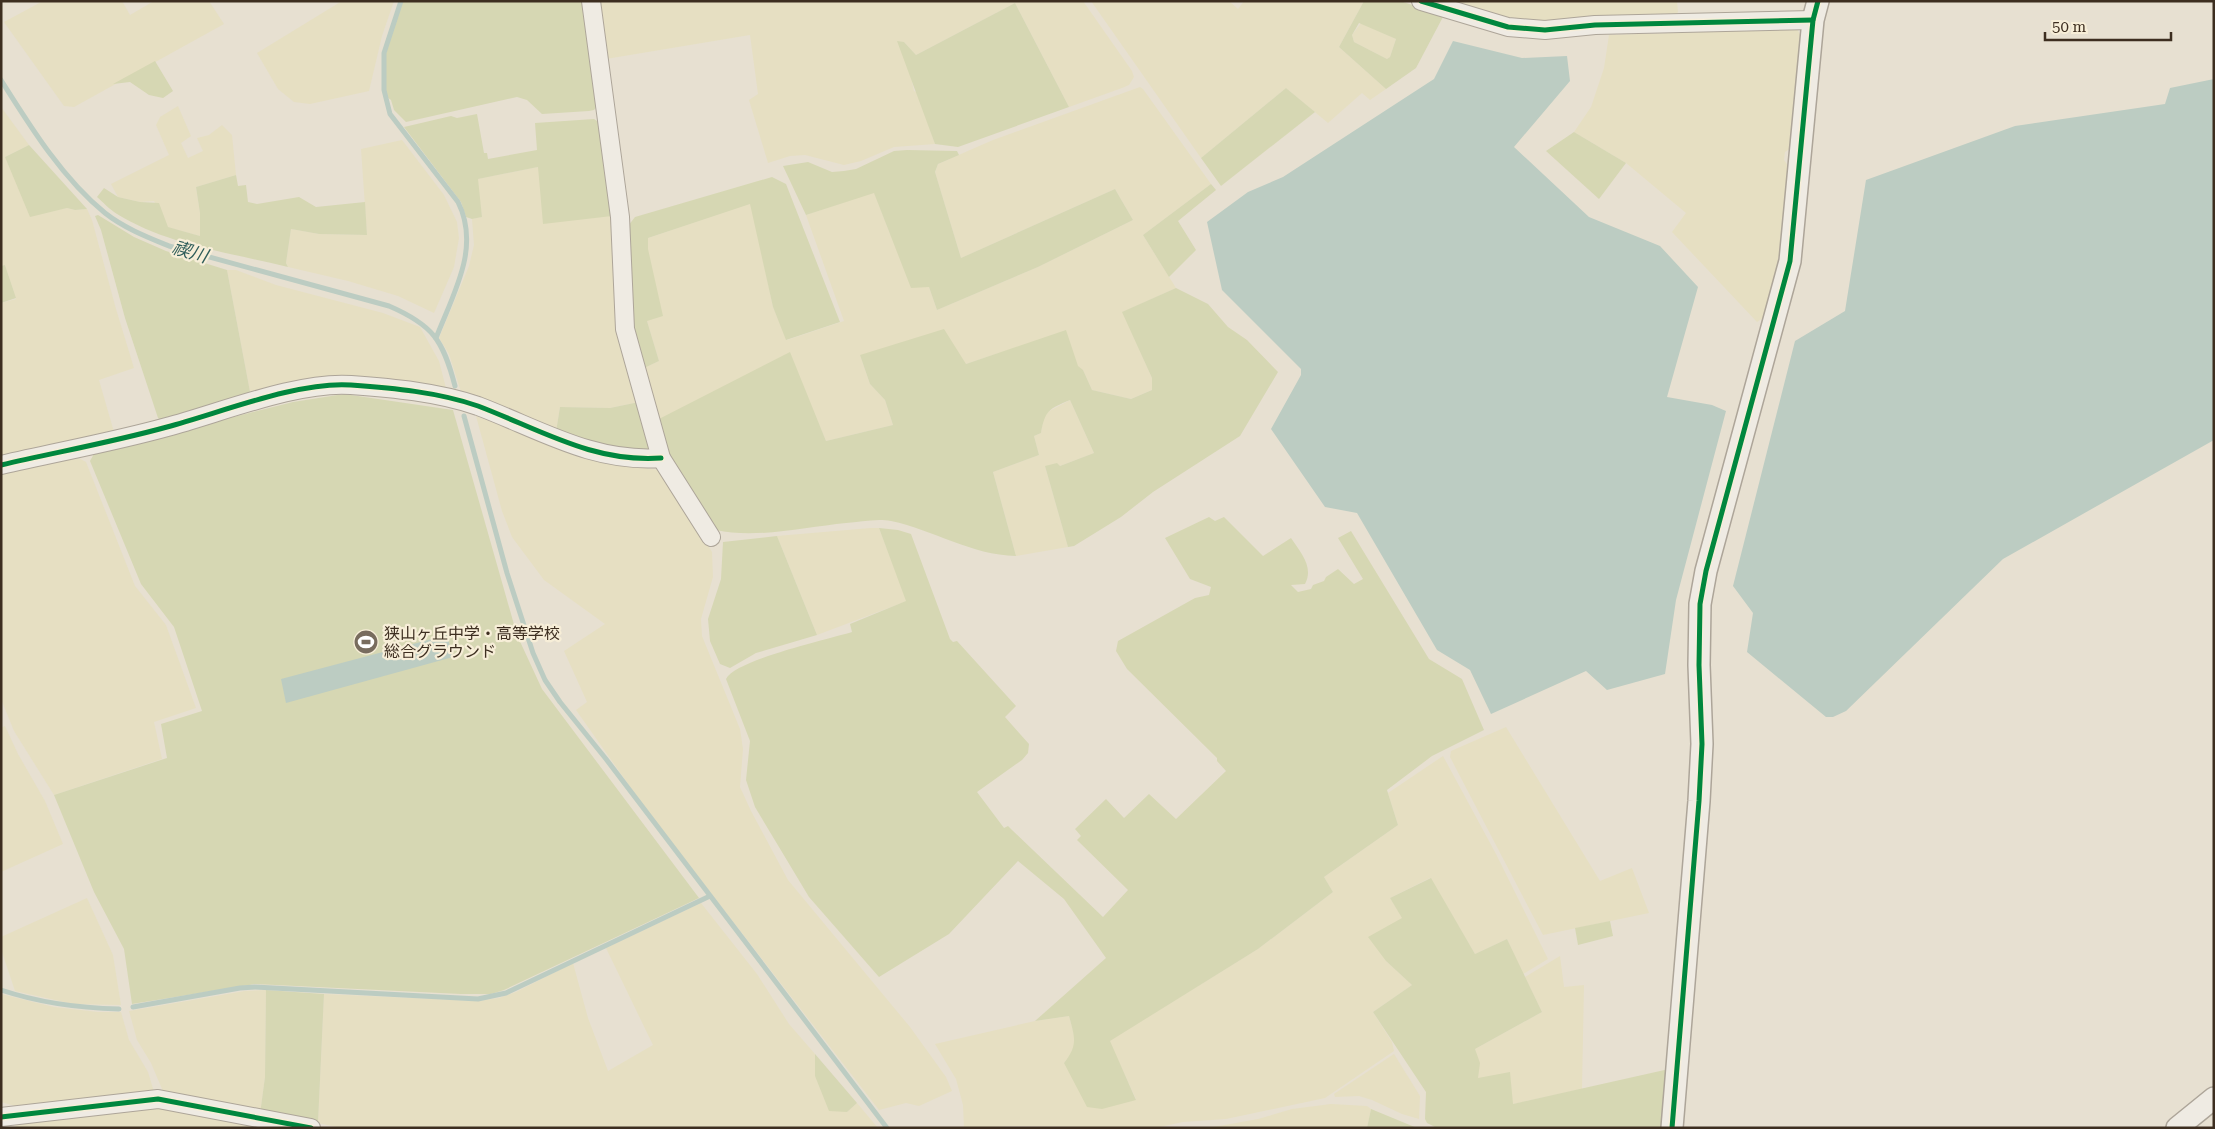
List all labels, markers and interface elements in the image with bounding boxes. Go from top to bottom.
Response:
scale bar [2045,10,2171,42]
text: 50 m [2052,18,2087,36]
water label: 禊川 [170,236,212,267]
place label: 狭山ヶ丘中学・高等学校 総合グラウンド [384,624,560,661]
sports icon: 狭山ヶ丘中学・高等学校 総合グラウンド [353,629,379,655]

